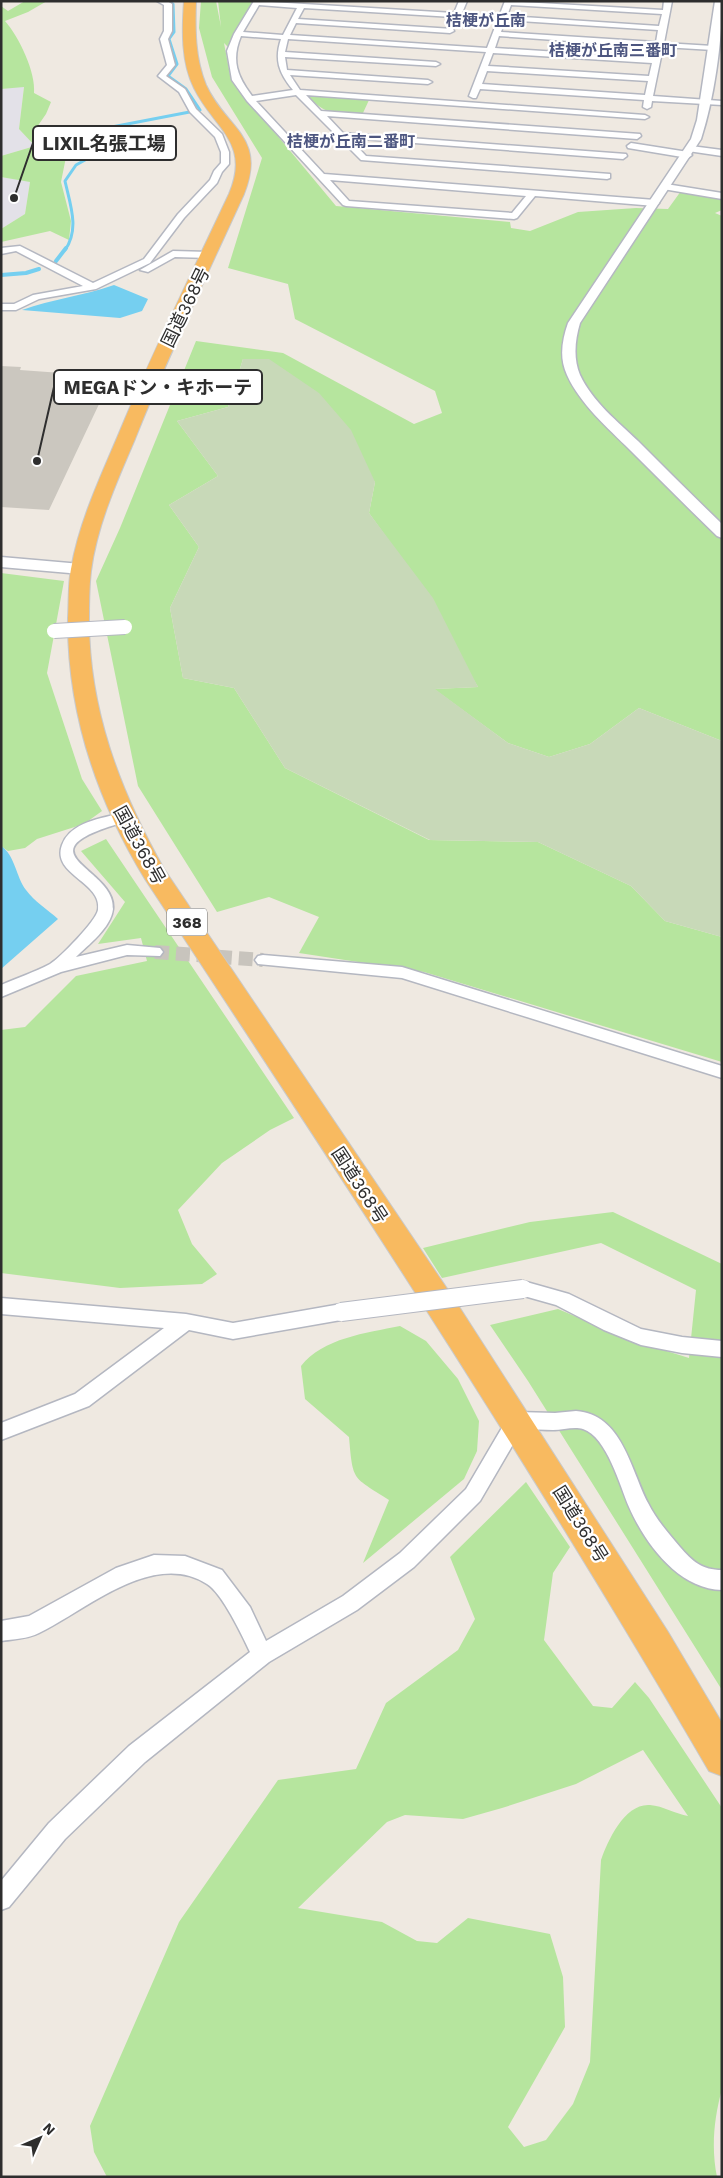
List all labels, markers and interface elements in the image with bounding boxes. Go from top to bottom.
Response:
district label: 桔梗が丘南 [446,11,526,30]
district label: 桔梗が丘南三番町 [549,41,677,60]
callout: LIXIL名張工場 [33,126,176,160]
text: LIXIL名張工場 [42,132,166,155]
district label: 桔梗が丘南二番町 [287,132,415,151]
street label: 国道368号 [157,264,213,350]
callout: MEGAドン・キホーテ [54,370,262,404]
text: MEGAドン・キホーテ [64,376,252,399]
street label: 国道368号 [110,802,170,888]
road number: 368 [167,909,207,936]
street label: 国道368号 [328,1143,392,1227]
street label: 国道368号 [549,1482,613,1566]
north arrow [15,2113,65,2163]
text: N [40,2119,59,2138]

